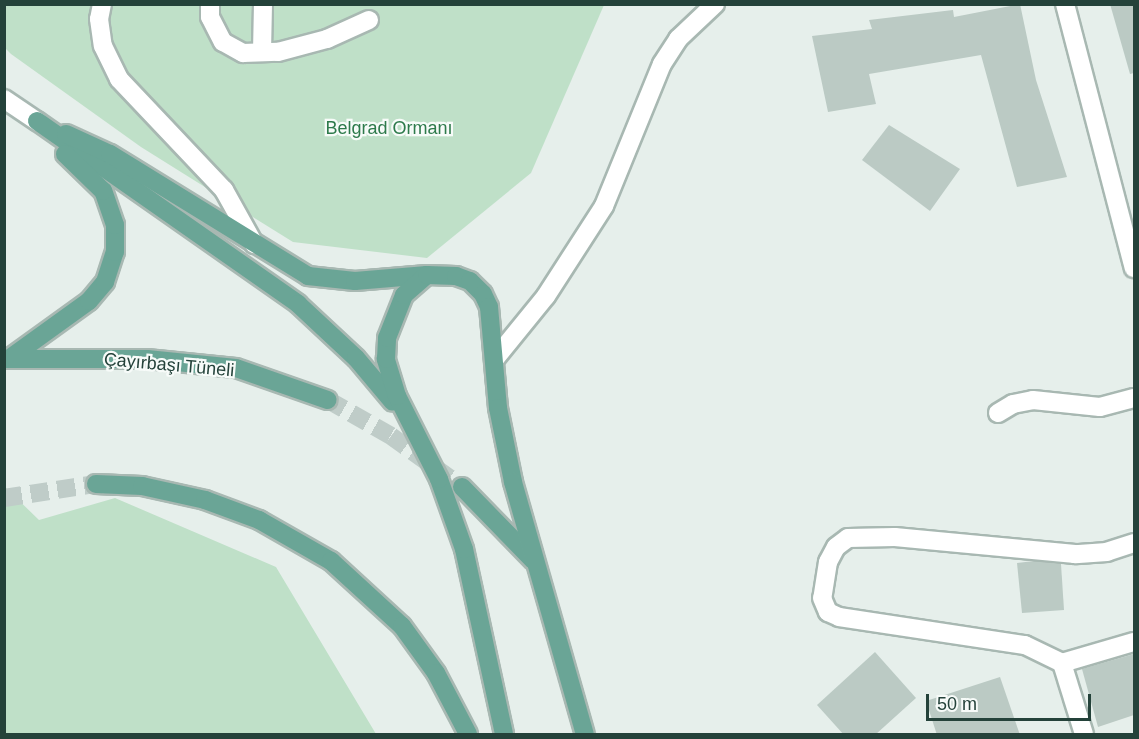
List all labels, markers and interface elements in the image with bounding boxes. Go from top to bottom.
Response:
park label: Belgrad Ormanı [325,117,453,139]
street label: Çayırbaşı Tüneli [103,349,235,381]
scale bar [929,682,1094,720]
text: 50 m [937,694,977,714]

